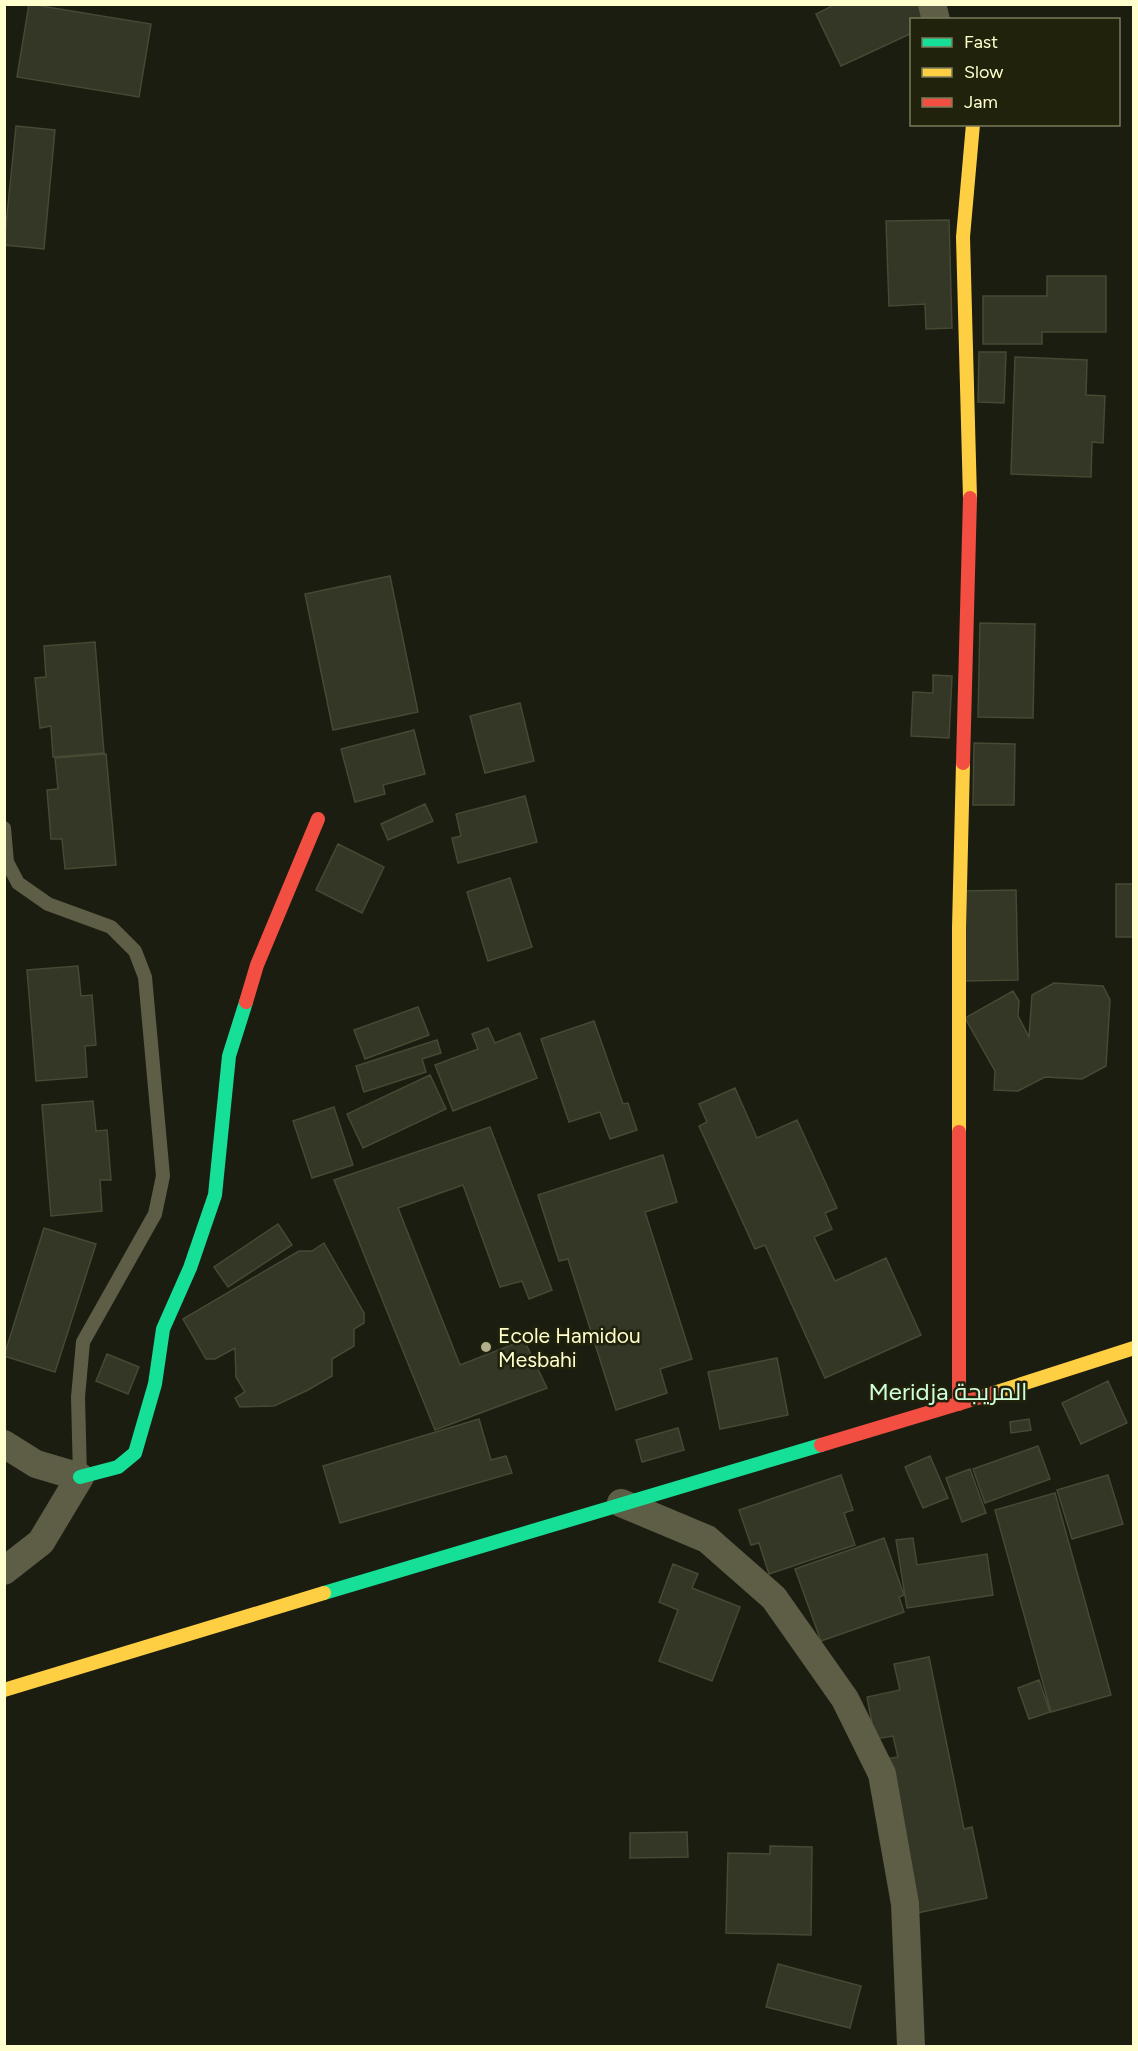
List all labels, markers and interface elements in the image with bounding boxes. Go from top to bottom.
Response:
legend [910,18,1120,126]
text: Fast [964,31,998,53]
text: Slow [964,61,1003,83]
text: Jam [964,91,998,113]
place label: Ecole Hamidou Mesbahi [498,1323,641,1372]
marker: Ecole Hamidou Mesbahi [479,1340,493,1354]
district label: Meridja المريجة [869,1377,1027,1406]

